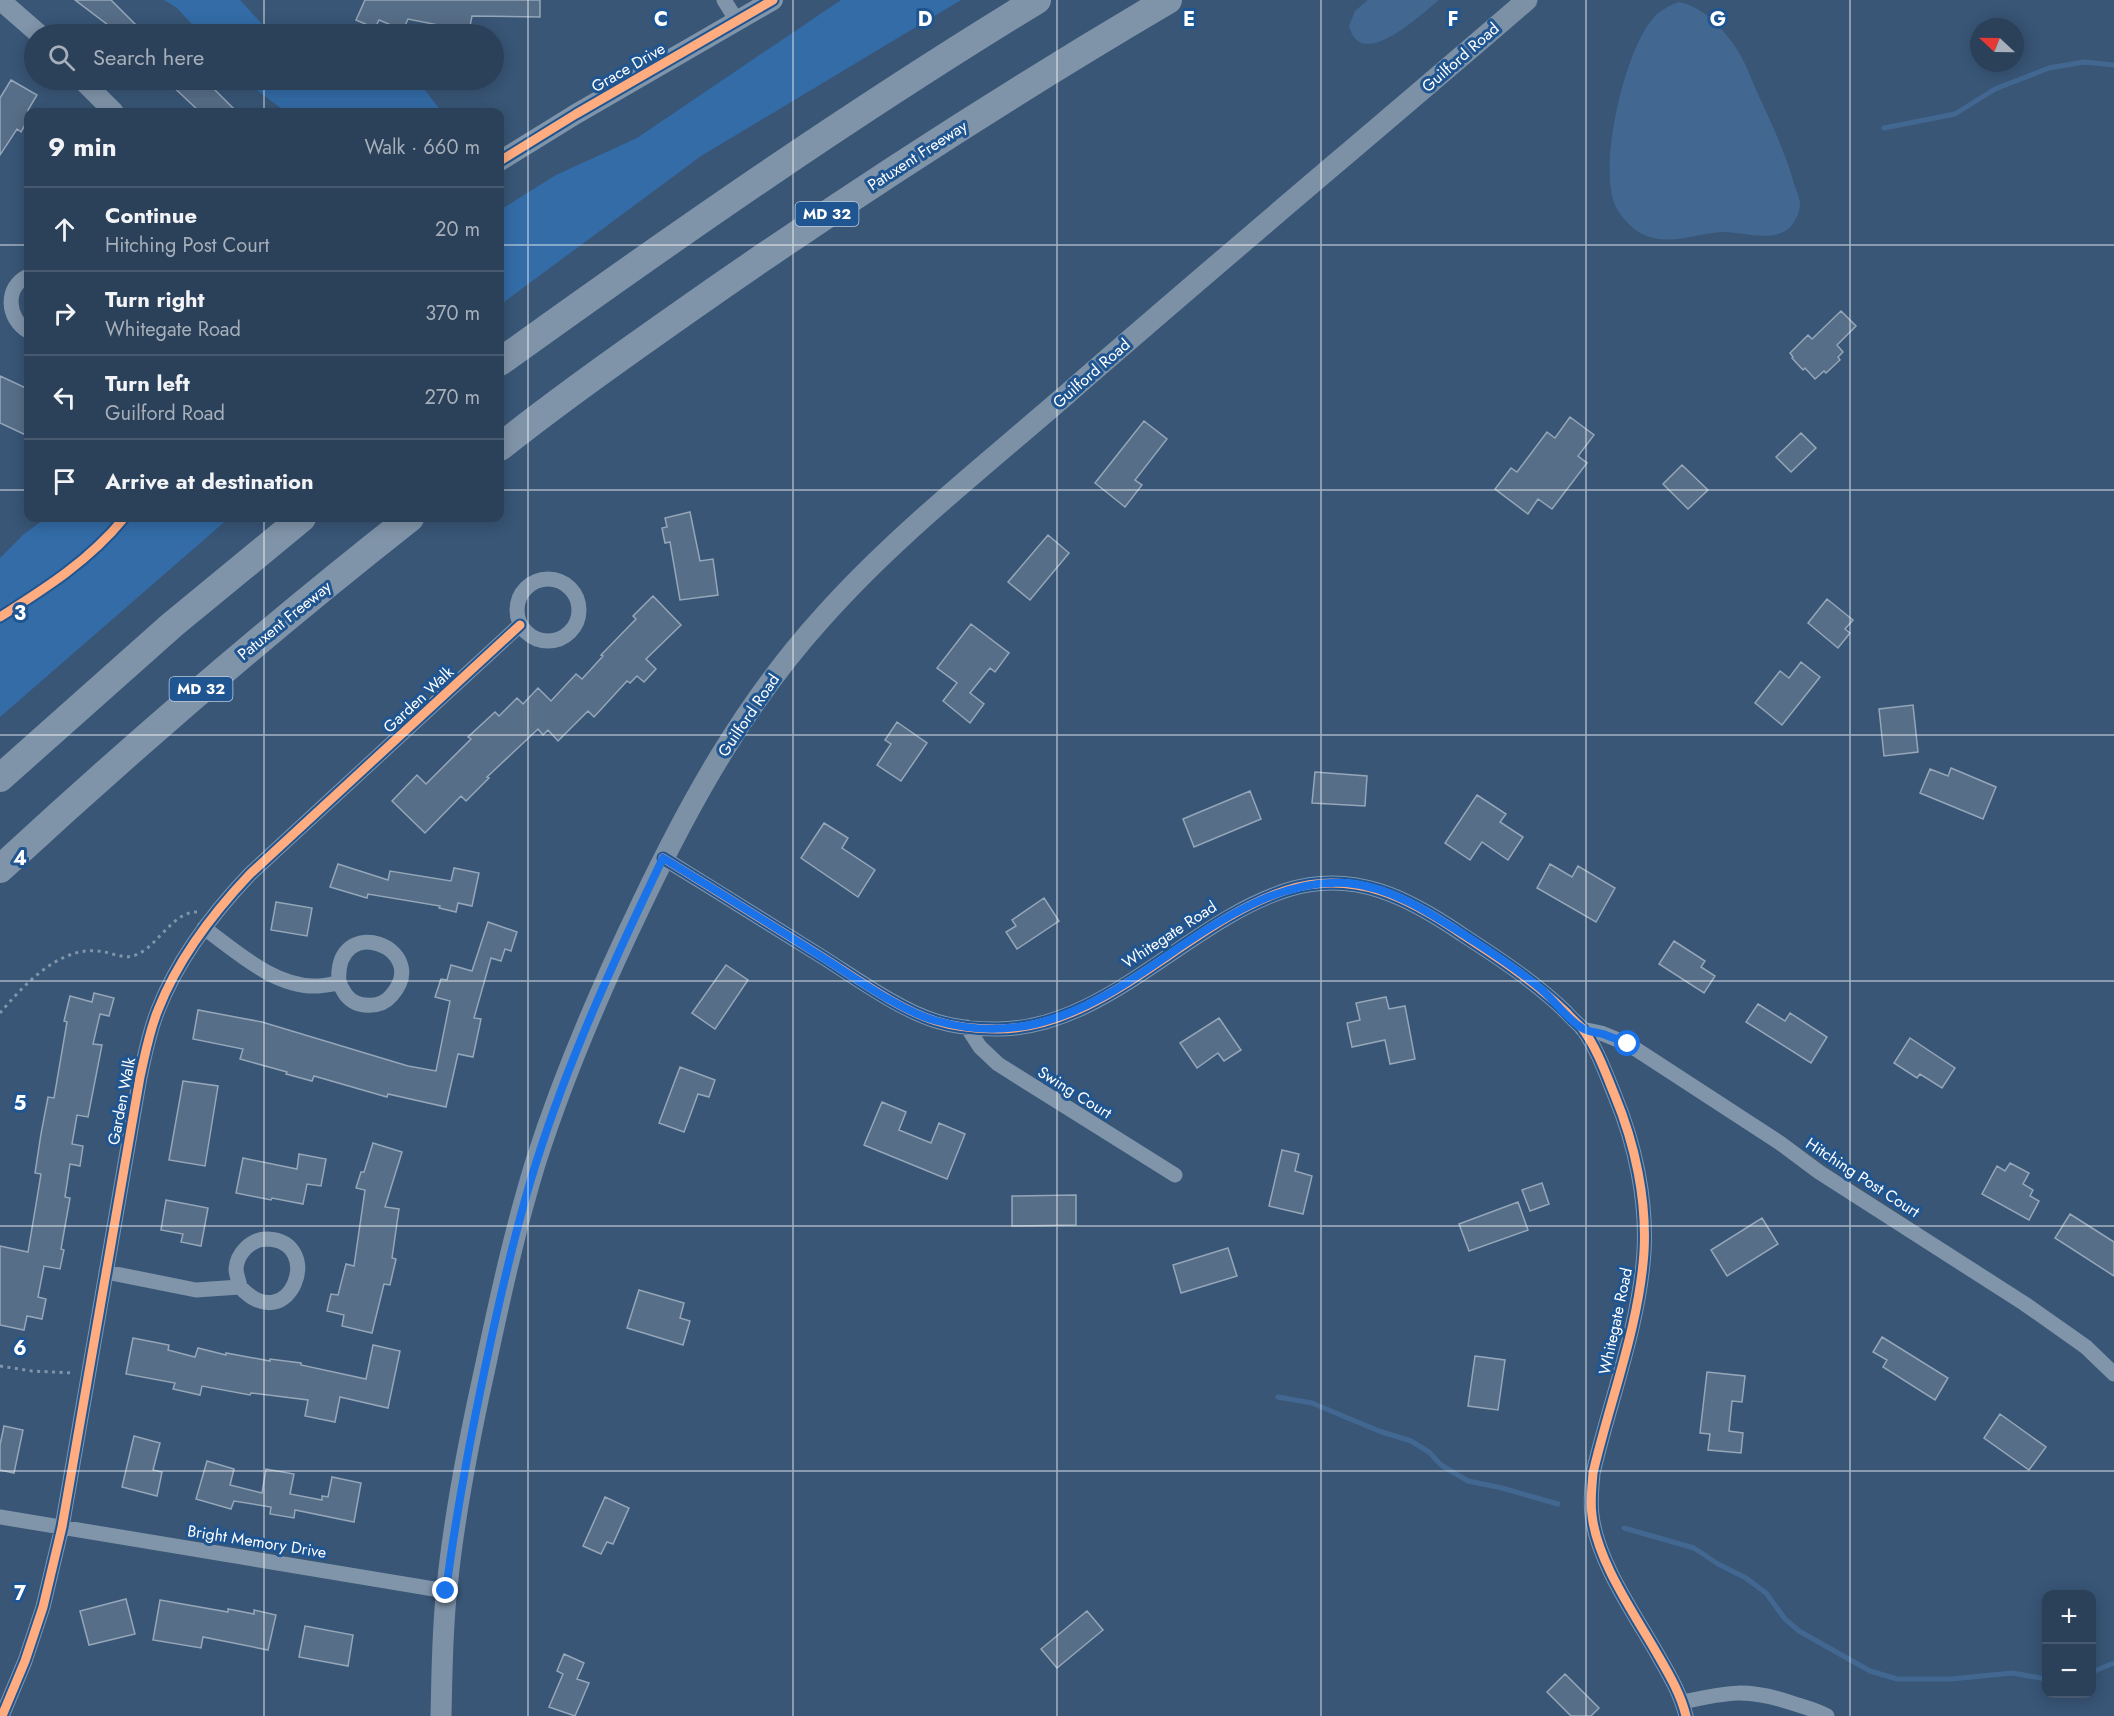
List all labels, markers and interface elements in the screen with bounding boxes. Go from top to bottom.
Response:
text: C [654,5,668,34]
text: D [918,5,932,34]
text: E [1183,5,1195,34]
text: F [1447,5,1459,34]
text: G [1710,5,1726,34]
street label: Guilford Road [1417,17,1504,98]
north arrow [1970,18,2024,72]
search box [24,24,504,90]
street label: Grace Drive [587,37,669,98]
icon: search [45,41,78,74]
text: Search here [93,41,204,73]
street label: Patuxent Freeway [863,114,972,196]
text: 9 min [48,128,117,166]
text: Walk · 660 m [365,133,480,162]
text: Continue [105,199,197,231]
road number: MD 32 [796,202,858,226]
icon: ahead [48,213,81,246]
text: 20 m [435,215,480,244]
text: Hitching Post Court [105,231,269,260]
text: Turn right [105,283,205,315]
icon: right [48,297,81,330]
text: 370 m [425,299,480,328]
text: Whitegate Road [105,315,241,344]
street label: Guilford Road [1048,333,1135,414]
text: Turn left [105,367,190,399]
icon: left [48,381,81,414]
text: 270 m [425,383,480,412]
text: Guilford Road [105,399,225,428]
icon: arrive [48,465,81,498]
text: Arrive at destination [105,465,314,497]
street label: Patuxent Freeway [233,575,337,665]
text: 3 [14,599,26,628]
street label: Garden Walk [378,660,459,738]
street label: Guilford Road [712,669,785,761]
road number: MD 32 [170,677,232,701]
text: 4 [13,844,27,873]
street label: Whitegate Road [1117,895,1221,974]
route start [1614,1030,1640,1056]
street label: Garden Walk [102,1054,141,1147]
street label: Swing Court [1033,1061,1116,1124]
text: 5 [14,1089,27,1118]
street label: Hitching Post Court [1801,1132,1924,1223]
street label: Whitegate Road [1593,1266,1638,1377]
text: 6 [13,1334,27,1363]
street label: Bright Memory Drive [186,1519,328,1564]
route end [432,1577,458,1603]
text: 7 [14,1579,27,1608]
map controls [2042,1590,2096,1698]
button: + [2042,1590,2096,1644]
button: − [2042,1644,2096,1698]

